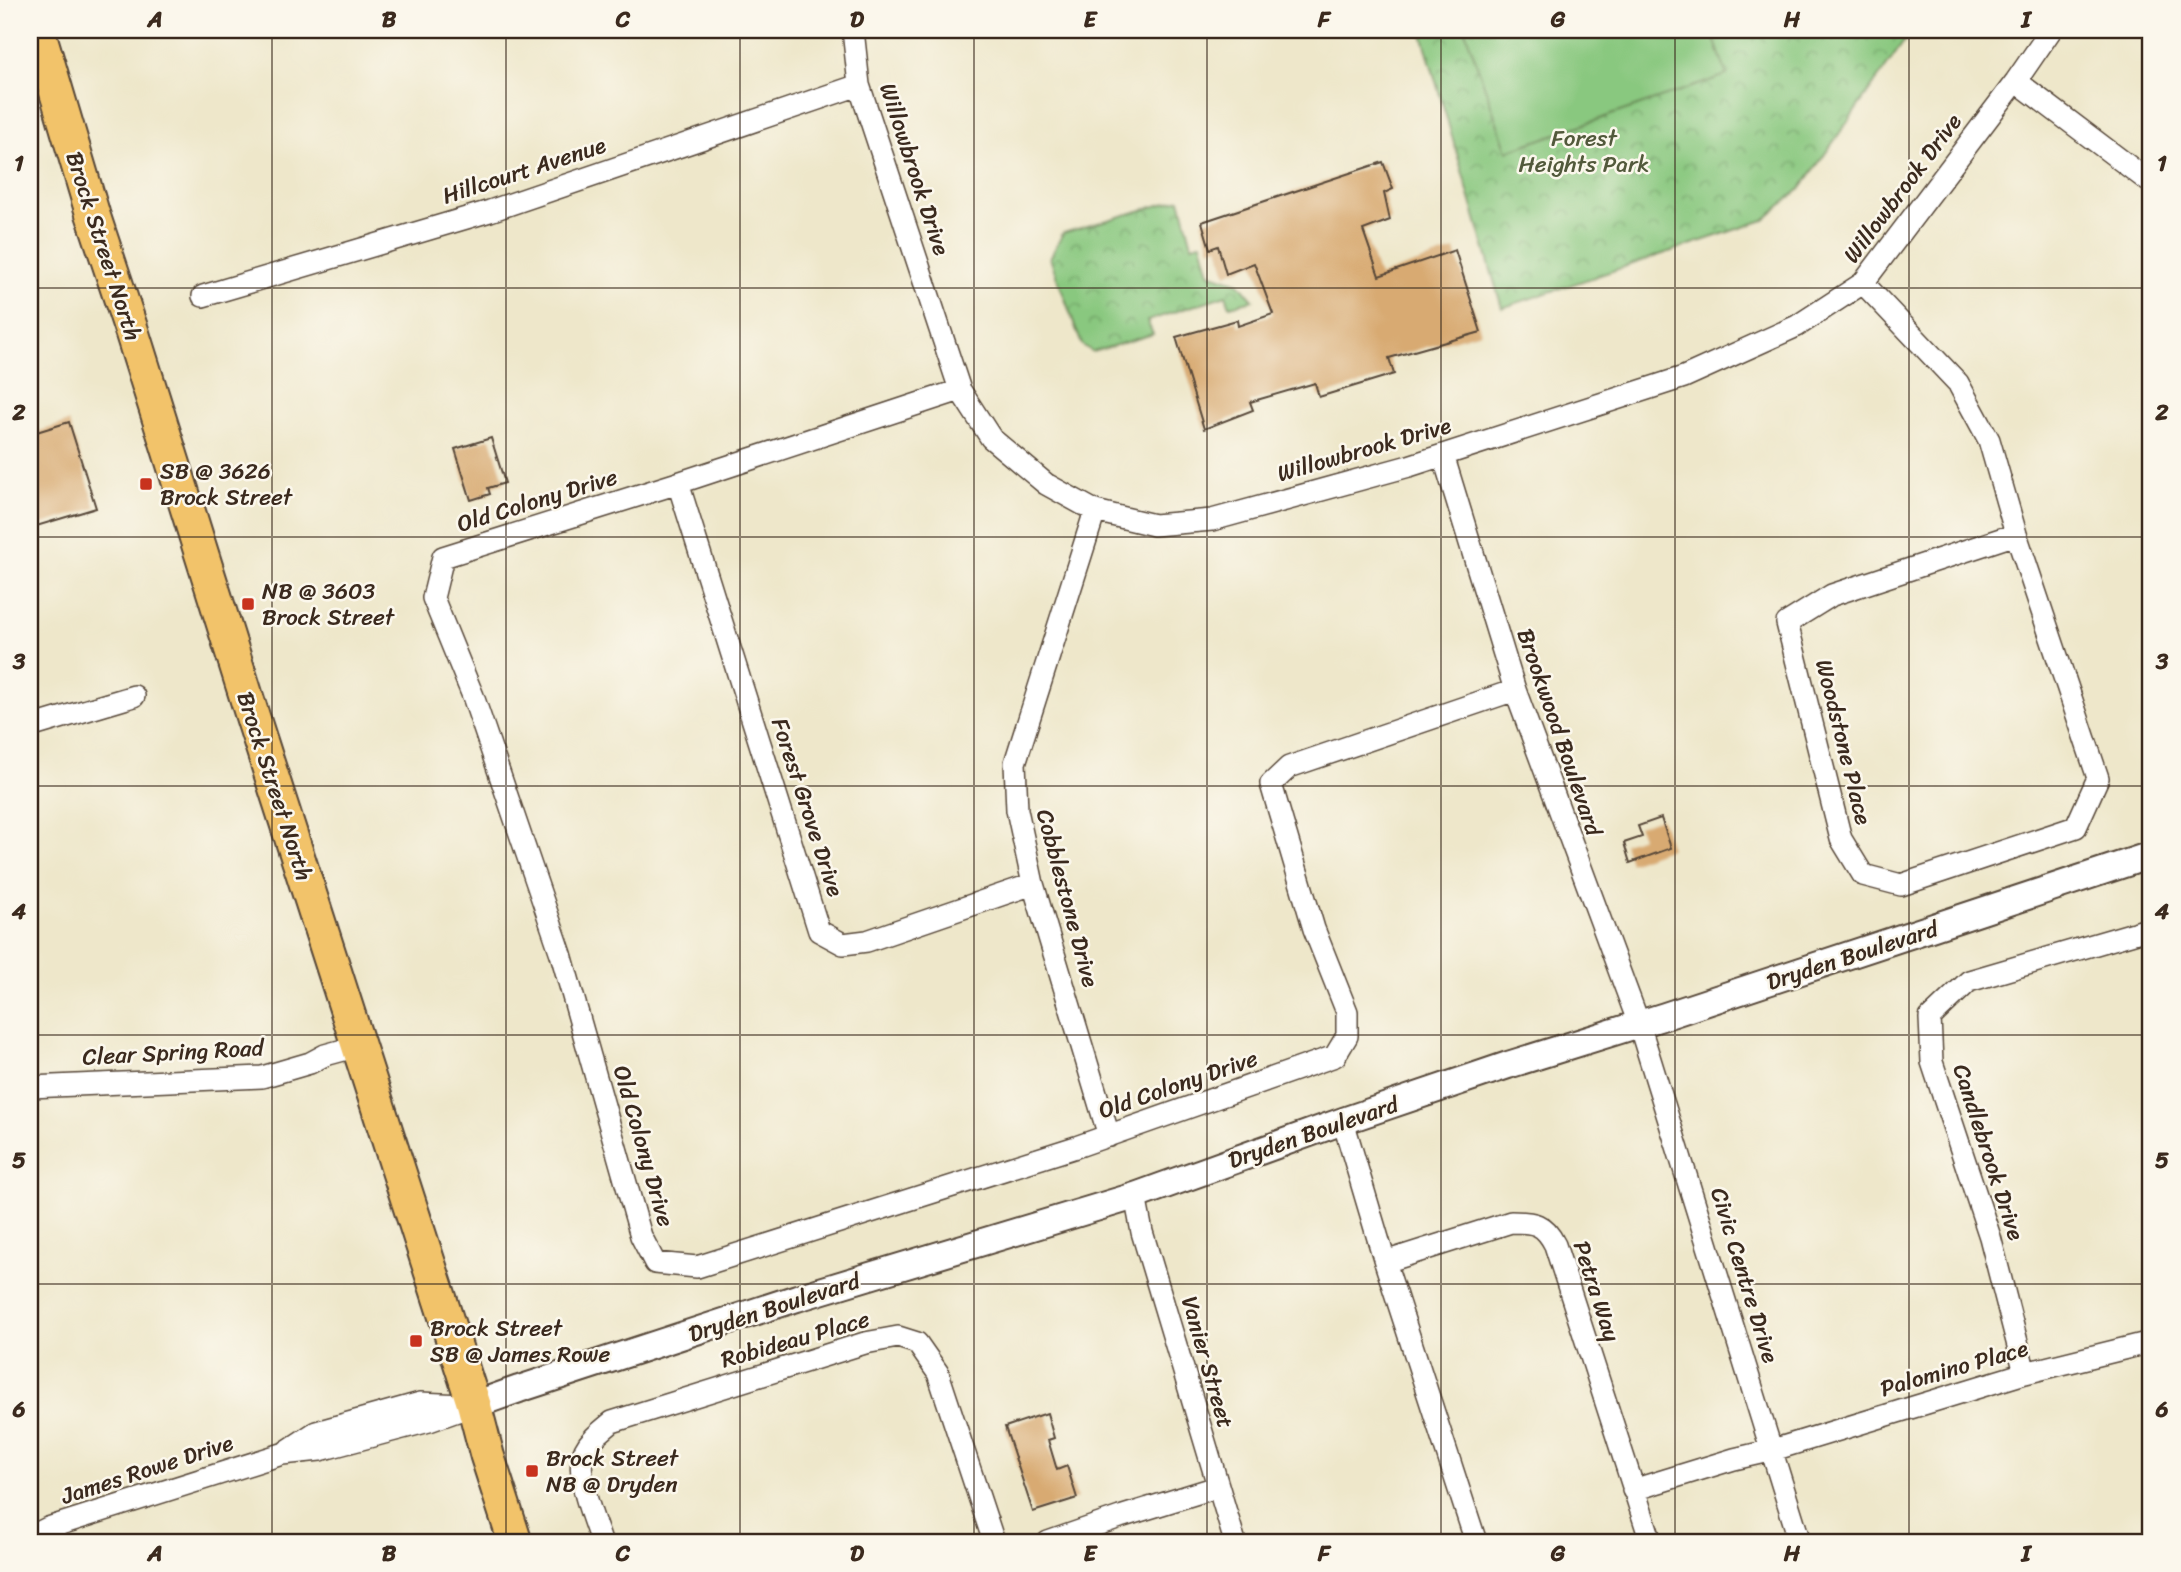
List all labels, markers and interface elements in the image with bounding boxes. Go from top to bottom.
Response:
text: A [146,0,163,40]
text: B [382,0,397,40]
text: C [615,0,631,40]
text: D [850,0,865,40]
text: E [1084,0,1099,40]
text: F [1317,0,1332,40]
text: G [1550,0,1566,40]
text: H [1783,0,1801,40]
text: I [2020,0,2032,40]
street label: Willowbrook Drive [867,78,962,261]
street label: Willowbrook Drive [1832,104,1973,272]
park label: Forest Heights Park [1518,118,1650,185]
street label: Hillcourt Avenue [437,125,611,216]
text: 1 [14,143,24,184]
text: 1 [2157,143,2167,184]
street label: Brock Street North [54,146,153,346]
text: 2 [11,392,26,433]
text: 2 [2154,392,2169,433]
street label: Willowbrook Drive [1272,405,1456,494]
place label: SB @ 3626 Brock Street [160,451,294,518]
street label: Old Colony Drive [452,457,623,544]
marker: SB @ 3626 Brock Street [138,476,154,492]
place label: NB @ 3603 Brock Street [262,571,396,638]
marker: NB @ 3603 Brock Street [240,596,256,612]
street label: Brookwood Boulevard [1505,623,1615,843]
text: 3 [12,641,26,682]
text: 3 [2155,641,2169,682]
street label: Woodstone Place [1803,655,1884,829]
street label: Brock Street North [225,686,324,886]
street label: Forest Grove Drive [759,712,856,902]
street label: Cobblestone Drive [1024,804,1111,992]
text: 4 [11,891,27,932]
text: 4 [2154,891,2170,932]
street label: Dryden Boulevard [1761,908,1945,1002]
street label: Clear Spring Road [81,1027,267,1078]
street label: Old Colony Drive [1093,1038,1264,1131]
street label: Candlebrook Drive [1941,1059,2036,1246]
street label: Old Colony Drive [601,1061,686,1232]
street label: Dryden Boulevard [1222,1083,1406,1181]
text: 5 [12,1140,26,1181]
text: 5 [2155,1140,2169,1181]
street label: Civic Centre Drive [1698,1182,1791,1368]
street label: Petra Way [1561,1235,1632,1347]
street label: Dryden Boulevard [683,1260,867,1354]
street label: Vanier Street [1169,1291,1246,1433]
street label: Robideau Place [716,1299,875,1380]
place label: Brock Street SB @ James Rowe [430,1308,610,1375]
street label: Palomino Place [1875,1328,2033,1409]
marker: Brock Street SB @ James Rowe [408,1333,424,1349]
text: 6 [11,1389,26,1430]
text: 6 [2154,1389,2169,1430]
street label: James Rowe Drive [55,1422,238,1517]
place label: Brock Street NB @ Dryden [546,1438,680,1505]
marker: Brock Street NB @ Dryden [524,1463,540,1479]
text: A [146,1533,163,1572]
text: B [382,1533,397,1572]
text: C [615,1533,631,1572]
text: D [850,1533,865,1572]
text: E [1084,1533,1099,1572]
text: F [1317,1533,1332,1572]
text: G [1550,1533,1566,1572]
text: H [1783,1533,1801,1572]
text: I [2020,1533,2032,1572]

